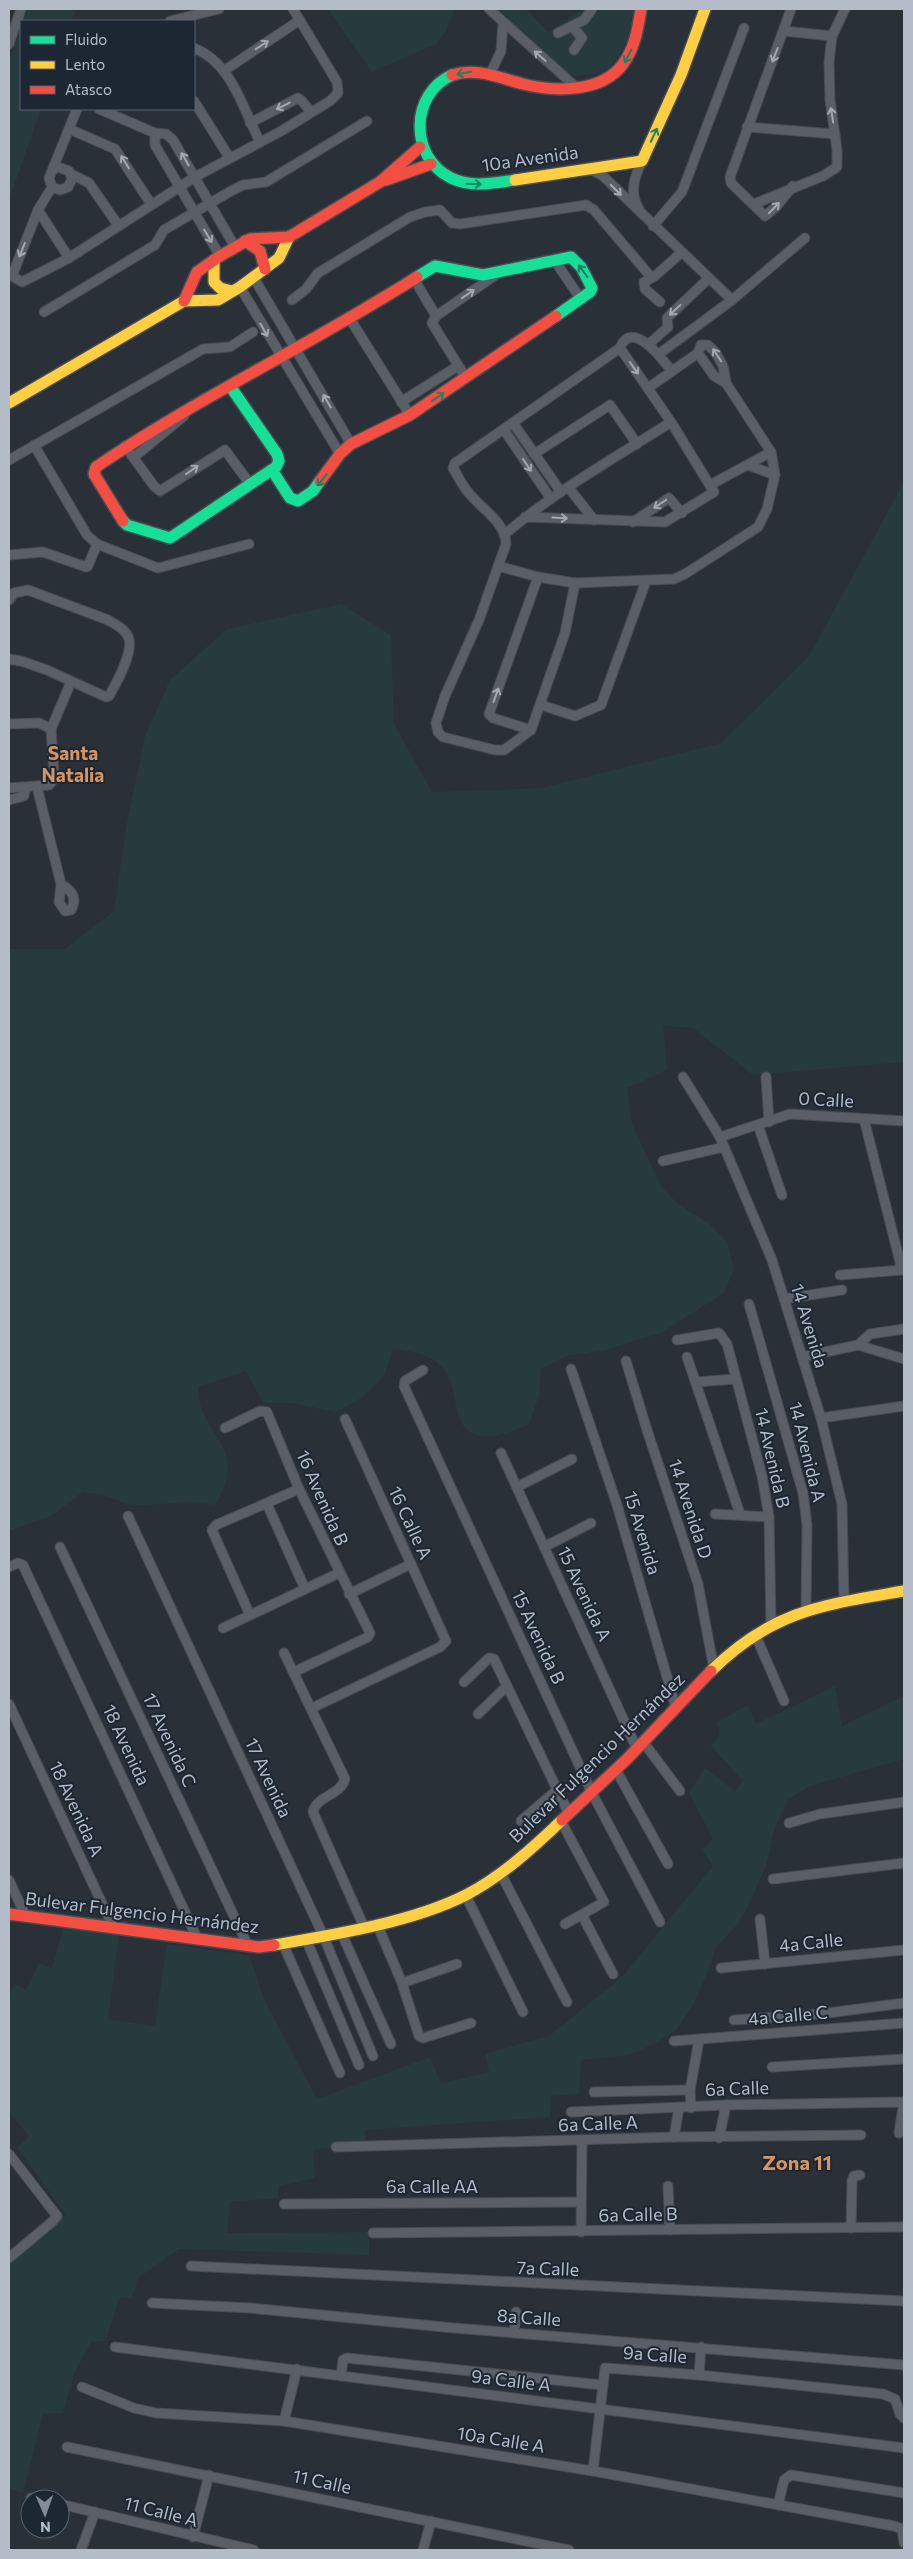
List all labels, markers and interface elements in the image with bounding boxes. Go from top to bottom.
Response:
legend [20,20,195,110]
text: Fluido [65,30,107,48]
one-way arrow [255,40,269,50]
one-way arrow [770,47,779,62]
one-way arrow [623,48,633,63]
one-way arrow [534,51,547,62]
text: Lento [65,55,105,73]
one-way arrow [456,68,472,78]
text: Atasco [65,80,112,98]
one-way arrow [275,101,290,111]
one-way arrow [827,107,837,123]
one-way arrow [649,128,659,143]
street label: 10a Avenida [480,140,580,176]
one-way arrow [179,153,189,167]
one-way arrow [119,156,129,170]
one-way arrow [466,179,482,189]
one-way arrow [610,183,622,196]
one-way arrow [768,202,780,214]
one-way arrow [204,229,214,243]
one-way arrow [17,242,26,257]
one-way arrow [578,264,588,278]
one-way arrow [461,289,475,299]
one-way arrow [668,304,681,316]
one-way arrow [259,322,269,336]
one-way arrow [712,349,722,363]
one-way arrow [629,361,639,375]
one-way arrow [431,391,445,402]
one-way arrow [322,394,332,409]
one-way arrow [522,457,532,471]
one-way arrow [185,465,199,475]
one-way arrow [316,473,327,486]
one-way arrow [653,499,667,509]
one-way arrow [552,514,568,523]
one-way arrow [492,687,501,703]
district label: Santa Natalia [42,741,104,786]
street label: 0 Calle [798,1087,854,1111]
street label: 14 Avenida [787,1281,833,1370]
street label: 14 Avenida A [785,1399,831,1504]
street label: 14 Avenida B [751,1406,795,1510]
street label: 16 Avenida B [292,1447,354,1549]
street label: 14 Avenida D [664,1456,717,1561]
street label: 16 Calle A [384,1482,437,1563]
street label: 15 Avenida [620,1488,666,1577]
street label: 15 Avenida A [553,1543,616,1645]
street label: 15 Avenida B [507,1586,570,1687]
street label: Bulevar Fulgencio Hernández [504,1668,689,1847]
street label: 17 Avenida C [139,1689,201,1790]
street label: 18 Avenida [99,1701,155,1789]
street label: 17 Avenida [241,1734,297,1821]
street label: 18 Avenida A [45,1757,109,1860]
street label: Bulevar Fulgencio Hernández [24,1887,260,1937]
street label: 4a Calle [778,1928,844,1956]
street label: 4a Calle C [747,2001,829,2029]
street label: 6a Calle [705,2076,769,2100]
street label: 6a Calle A [558,2111,638,2135]
district label: Zona 11 [762,2150,832,2174]
street label: 6a Calle AA [386,2175,478,2197]
street label: 6a Calle B [598,2202,678,2226]
street label: 7a Calle [516,2256,580,2280]
street label: 8a Calle [496,2304,562,2330]
street label: 9a Calle [622,2341,688,2367]
street label: 9a Calle A [470,2364,552,2396]
street label: 10a Calle A [456,2421,547,2457]
street label: 11 Calle [291,2464,353,2498]
north arrow [20,2489,70,2539]
street label: 11 Calle A [122,2491,200,2531]
text: N [40,2519,51,2536]

